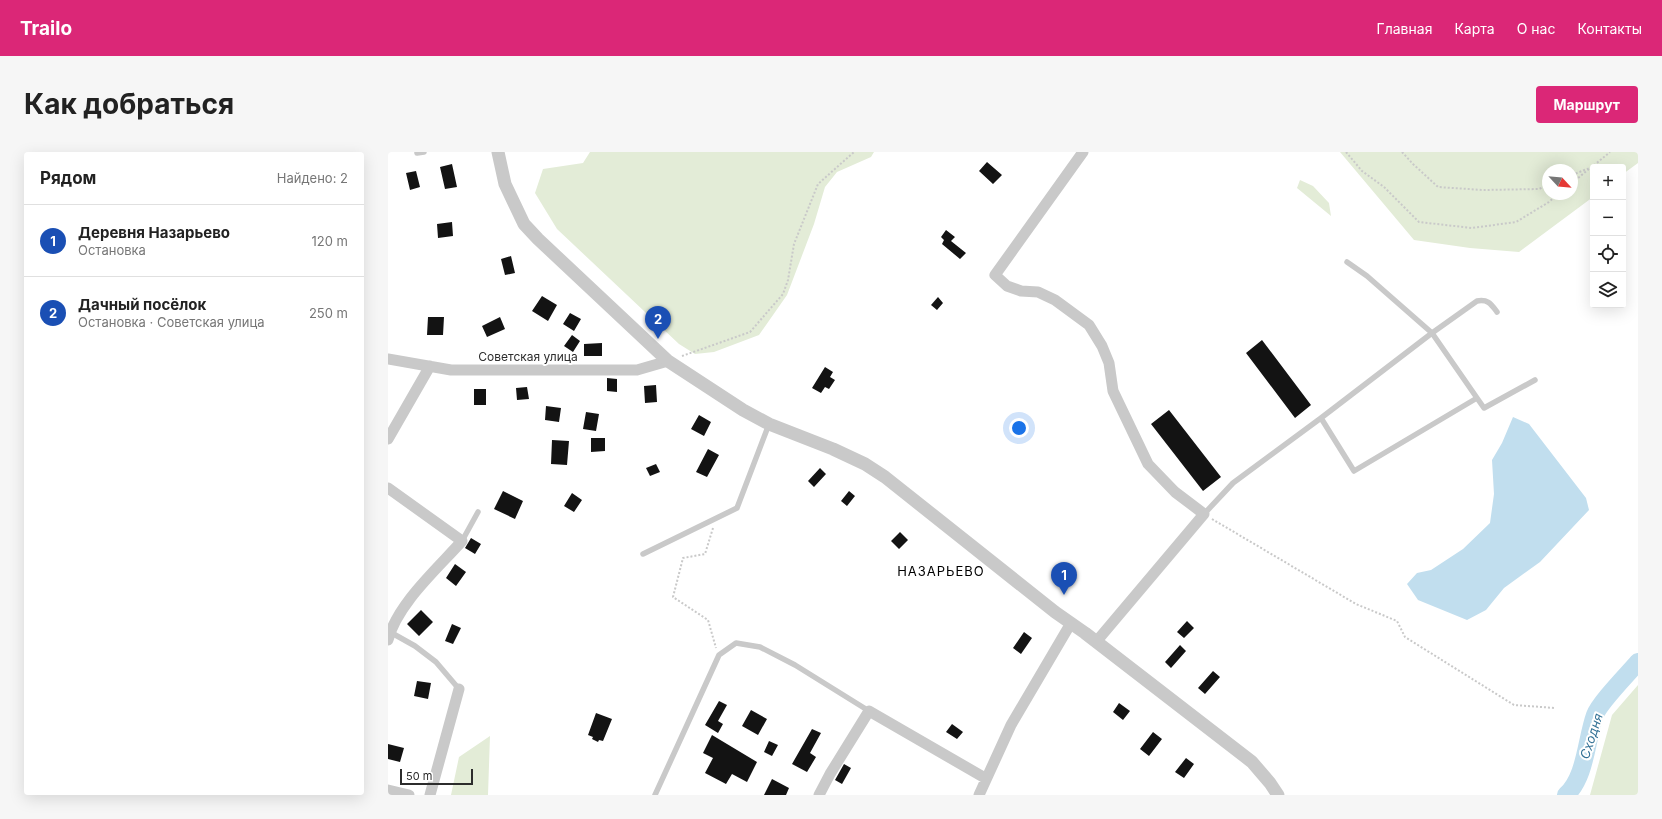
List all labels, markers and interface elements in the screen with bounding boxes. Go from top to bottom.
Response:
text: Trailo [20,17,72,40]
text: Главная [1377,20,1432,37]
text: Карта [1454,20,1495,37]
text: О нас [1517,20,1555,37]
text: Контакты [1577,20,1642,37]
button: Маршрут [1536,86,1638,123]
text: Как добраться [24,87,234,121]
north arrow [1542,164,1578,200]
map controls [1590,164,1626,308]
button: + [1590,164,1626,200]
text: Рядом [40,168,96,188]
text: Найдено: 2 [277,170,348,186]
button: − [1590,200,1626,236]
text: Деревня Назарьево [78,223,230,242]
text: 1 [50,233,56,249]
text: 120 m [312,233,348,249]
button: locate [1590,236,1626,272]
text: Остановка [78,242,146,258]
button: layers [1590,272,1626,308]
text: Дачный посёлок [78,295,206,314]
text: 2 [49,305,57,321]
text: 250 m [309,305,348,321]
pin: 2 [645,306,671,339]
text: Остановка · Советская улица [78,314,265,330]
street label: Советская улица [478,349,578,364]
your location [1009,418,1029,438]
pin: 1 [1051,562,1077,595]
district label: НАЗАРЬЕВО [897,563,985,579]
water label: Сходня [1576,711,1606,761]
scale bar [400,767,473,786]
text: 50 m [406,769,432,783]

